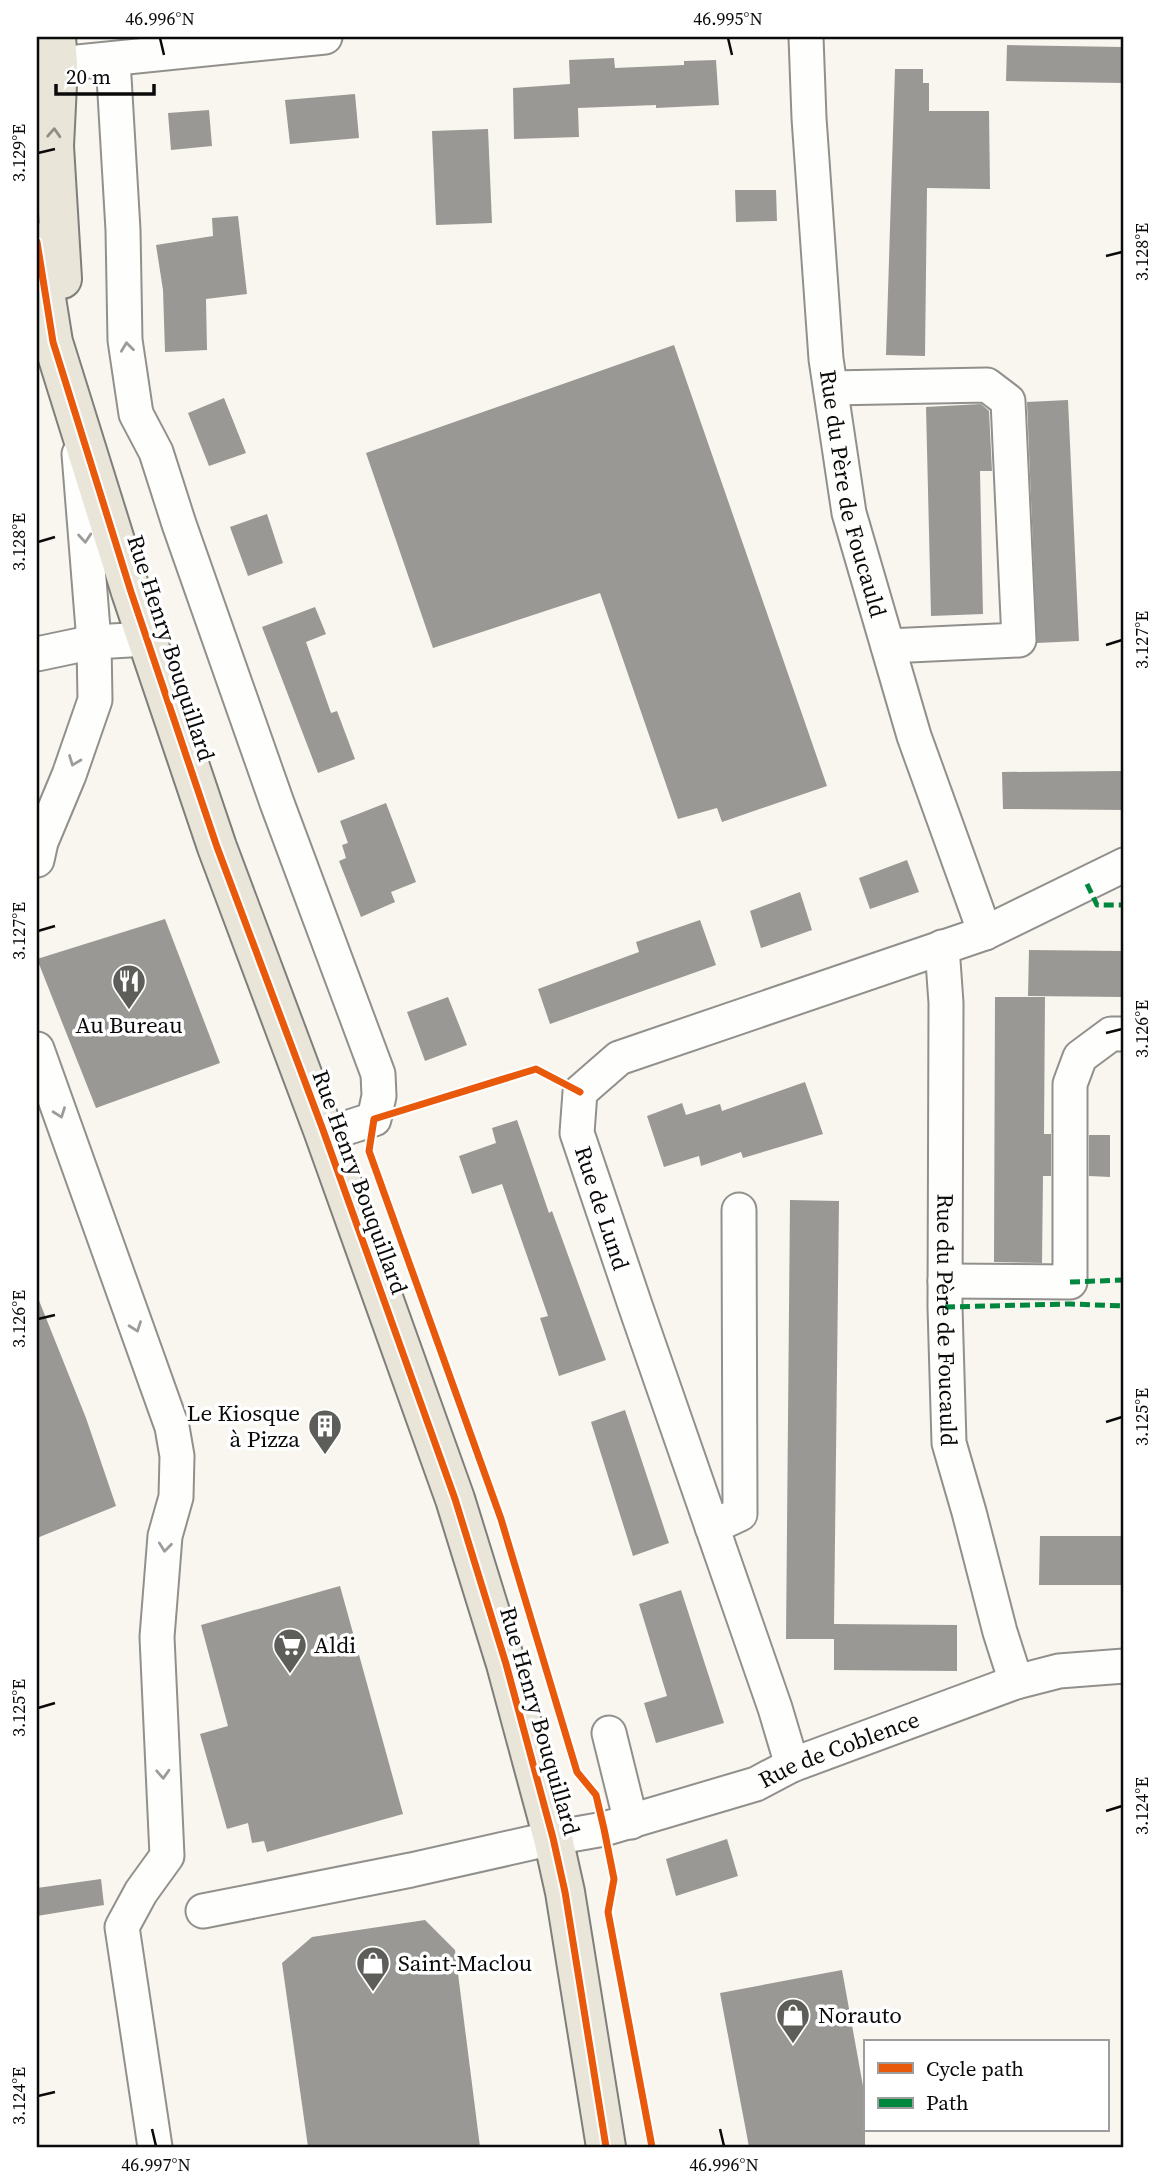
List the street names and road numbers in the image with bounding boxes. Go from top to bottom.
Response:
street label: Rue du Père de Foucauld [812,368,895,621]
street label: Rue Henry Bouquillard [119,531,223,765]
street label: Rue Henry Bouquillard [305,1066,415,1298]
street label: Rue de Lund [567,1142,637,1274]
street label: Rue du Père de Foucauld [929,1194,965,1446]
street label: Rue Henry Bouquillard [492,1603,588,1839]
street label: Rue de Coblence [753,1703,924,1796]

